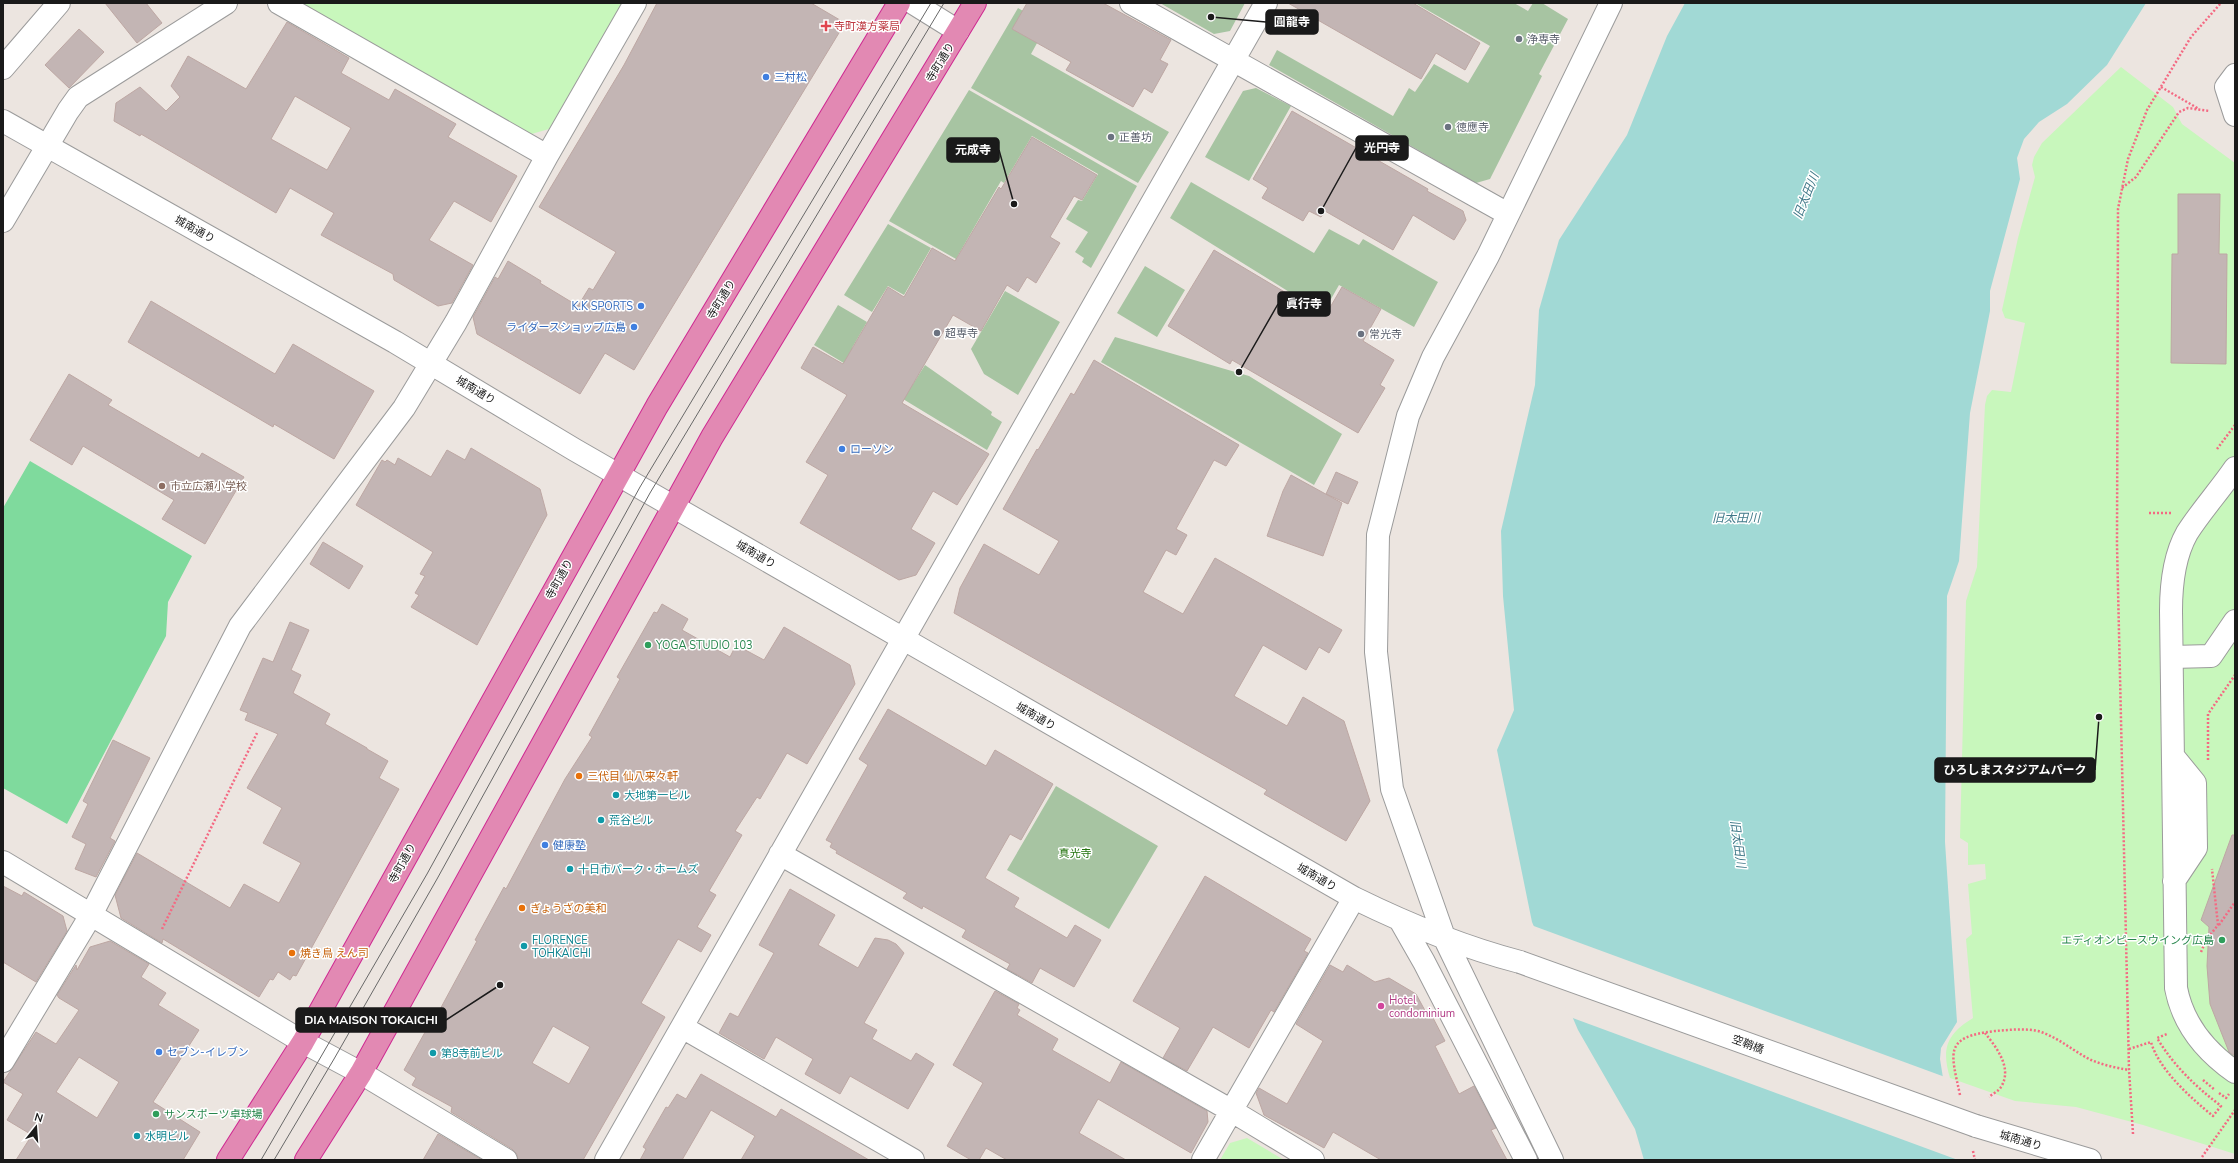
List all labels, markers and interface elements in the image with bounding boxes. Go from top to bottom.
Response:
callout: 圓龍寺 [1266,10,1318,34]
text: 圓龍寺 [1274,14,1310,30]
place label: 寺町漢方薬局 [834,19,900,34]
marker: 寺町漢方薬局 [821,21,831,31]
place label: 浄専寺 [1527,32,1560,47]
marker: 浄専寺 [1514,34,1524,44]
street label: 寺町通り [923,40,958,85]
place label: 三村松 [774,70,807,85]
marker: 三村松 [761,72,771,82]
place label: 徳應寺 [1456,120,1489,135]
marker: 徳應寺 [1443,122,1453,132]
place label: 正善坊 [1119,130,1152,145]
marker: 正善坊 [1106,132,1116,142]
callout: 光円寺 [1356,136,1408,160]
callout: 元成寺 [947,138,999,162]
text: 光円寺 [1364,140,1400,156]
text: 元成寺 [955,142,991,158]
water label: 旧太田川 [1790,169,1823,221]
street label: 城南通り [172,212,218,247]
street label: 寺町通り [704,277,739,322]
callout: 眞行寺 [1278,292,1330,316]
text: 眞行寺 [1286,296,1322,312]
place label: K.K SPORTS [571,299,633,314]
marker: K.K SPORTS [636,301,646,311]
place label: ライダースショップ広島 [506,320,626,335]
marker: ライダースショップ広島 [629,322,639,332]
place label: 超専寺 [945,326,978,341]
place label: 常光寺 [1369,327,1402,342]
marker: 超専寺 [932,328,942,338]
marker: 常光寺 [1356,329,1366,339]
street label: 城南通り [453,373,498,408]
place label: ローソン [850,442,894,457]
marker: ローソン [837,444,847,454]
place label: 市立広瀬小学校 [170,479,247,494]
marker: 市立広瀬小学校 [157,481,167,491]
water label: 旧太田川 [1712,510,1762,526]
street label: 城南通り [733,537,779,572]
street label: 寺町通り [542,556,577,602]
place label: YOGA STUDIO 103 [655,638,753,653]
marker: YOGA STUDIO 103 [643,640,653,650]
street label: 城南通り [1013,699,1059,734]
callout: ひろしまスタジアムパーク [1935,758,2095,782]
text: ひろしまスタジアムパーク [1943,762,2087,778]
place label: 三代目 仙八来々軒 [587,769,679,784]
marker: 三代目 仙八来々軒 [574,771,584,781]
place label: 大地第一ビル [624,788,690,803]
marker: 大地第一ビル [611,790,621,800]
place label: 荒谷ビル [609,813,653,828]
marker: 荒谷ビル [596,815,606,825]
water label: 旧太田川 [1727,819,1750,871]
place label: 健康塾 [553,838,586,853]
street label: 寺町通り [385,840,420,886]
marker: 健康塾 [540,840,550,850]
park label: 真光寺 [1059,846,1092,861]
street label: 城南通り [1294,860,1340,895]
place label: 十日市パーク・ホームズ [578,862,698,877]
marker: 十日市パーク・ホームズ [565,864,575,874]
place label: ぎょうざの美和 [530,901,606,916]
marker: ぎょうざの美和 [517,903,527,913]
place label: FLORENCE TOHKAICHI [532,933,591,961]
place label: エディオンピースウイング広島 [2061,933,2214,948]
marker: エディオンピースウイング広島 [2217,935,2227,945]
marker: FLORENCE TOHKAICHI [519,941,529,951]
place label: 焼き鳥 えん司 [300,946,369,961]
marker: 焼き鳥 えん司 [287,948,297,958]
place label: Hotel condominium [1389,993,1455,1021]
marker: Hotel condominium [1376,1001,1386,1011]
callout: DIA MAISON TOKAICHI [296,1008,446,1032]
text: DIA MAISON TOKAICHI [304,1012,438,1028]
street label: 空鞘橋 [1730,1032,1766,1057]
place label: セブン-イレブン [167,1045,249,1060]
place label: 第8寺前ビル [441,1046,503,1061]
marker: セブン-イレブン [154,1047,164,1057]
marker: 第8寺前ビル [428,1048,438,1058]
north arrow [16,1107,56,1147]
place label: サンスポーツ卓球場 [164,1107,263,1122]
marker: サンスポーツ卓球場 [151,1109,161,1119]
text: N [33,1110,45,1126]
street label: 城南通り [1998,1127,2044,1154]
place label: 水明ビル [145,1129,189,1144]
marker: 水明ビル [132,1131,142,1141]

